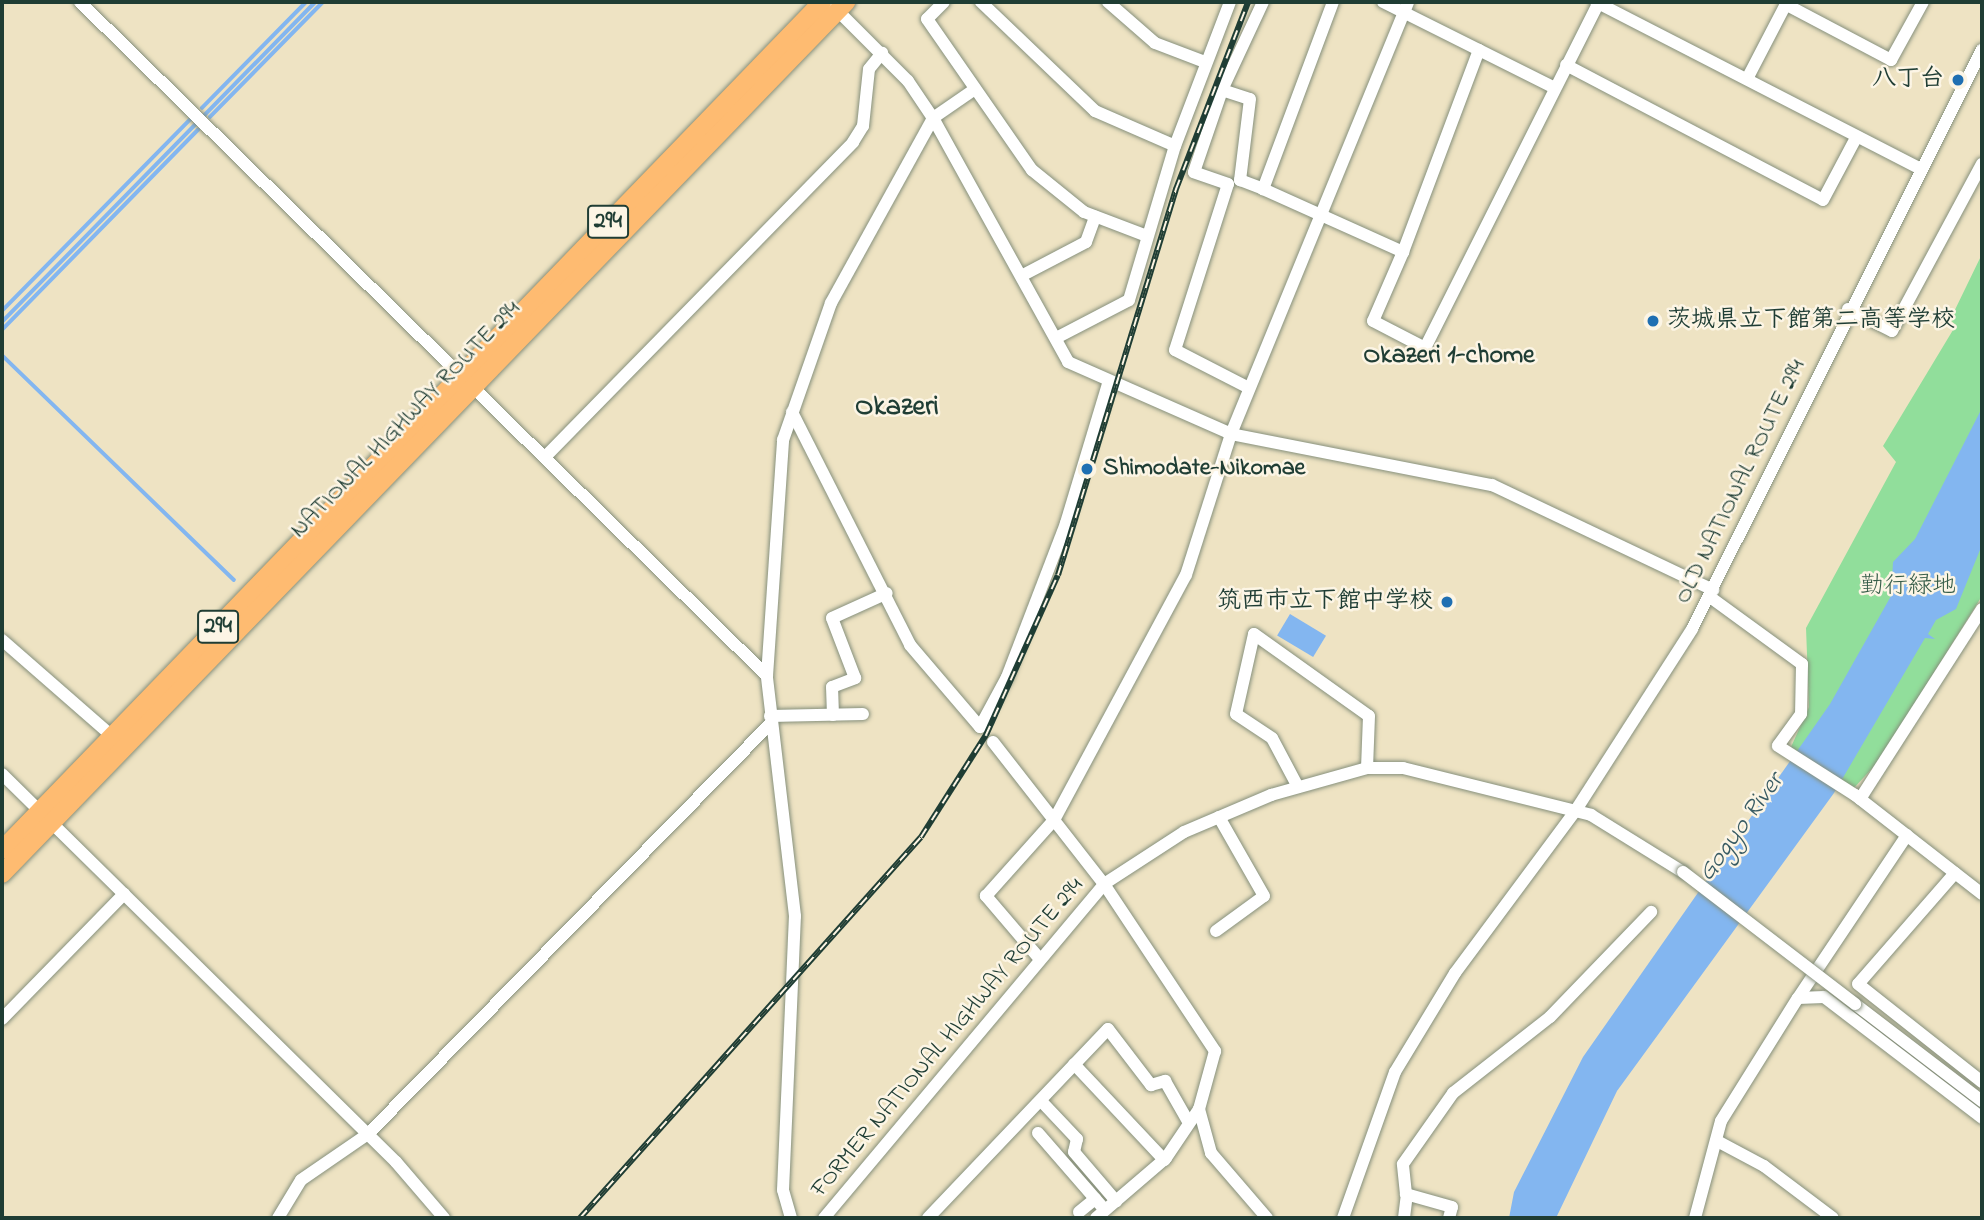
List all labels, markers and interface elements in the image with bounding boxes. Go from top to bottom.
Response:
place label: 八丁台 [1872,66,1944,94]
marker: 八丁台 [1950,72,1966,88]
road number: 294 [587,202,629,242]
street label: NATIONAL HIGHWAY ROUTE 294 [285,295,527,545]
place label: 茨城県立下館第二高等学校 [1667,307,1955,335]
marker: 茨城県立下館第二高等学校 [1645,313,1661,329]
district label: Okazeri 1-chome [1363,341,1535,373]
street label: OLD NATIONAL ROUTE 294 [1669,355,1813,609]
district label: Okazeri [855,391,939,425]
place label: Shimodate-Nikomae [1103,455,1305,483]
marker: Shimodate-Nikomae [1077,459,1097,479]
park label: 勤行緑地 [1860,573,1956,601]
place label: 筑西市立下館中学校 [1217,588,1433,616]
marker: 筑西市立下館中学校 [1439,594,1455,610]
road number: 294 [197,608,239,646]
water label: Gogyo River [1692,768,1792,888]
street label: FORMER NATIONAL HIGHWAY ROUTE 294 [806,872,1090,1204]

